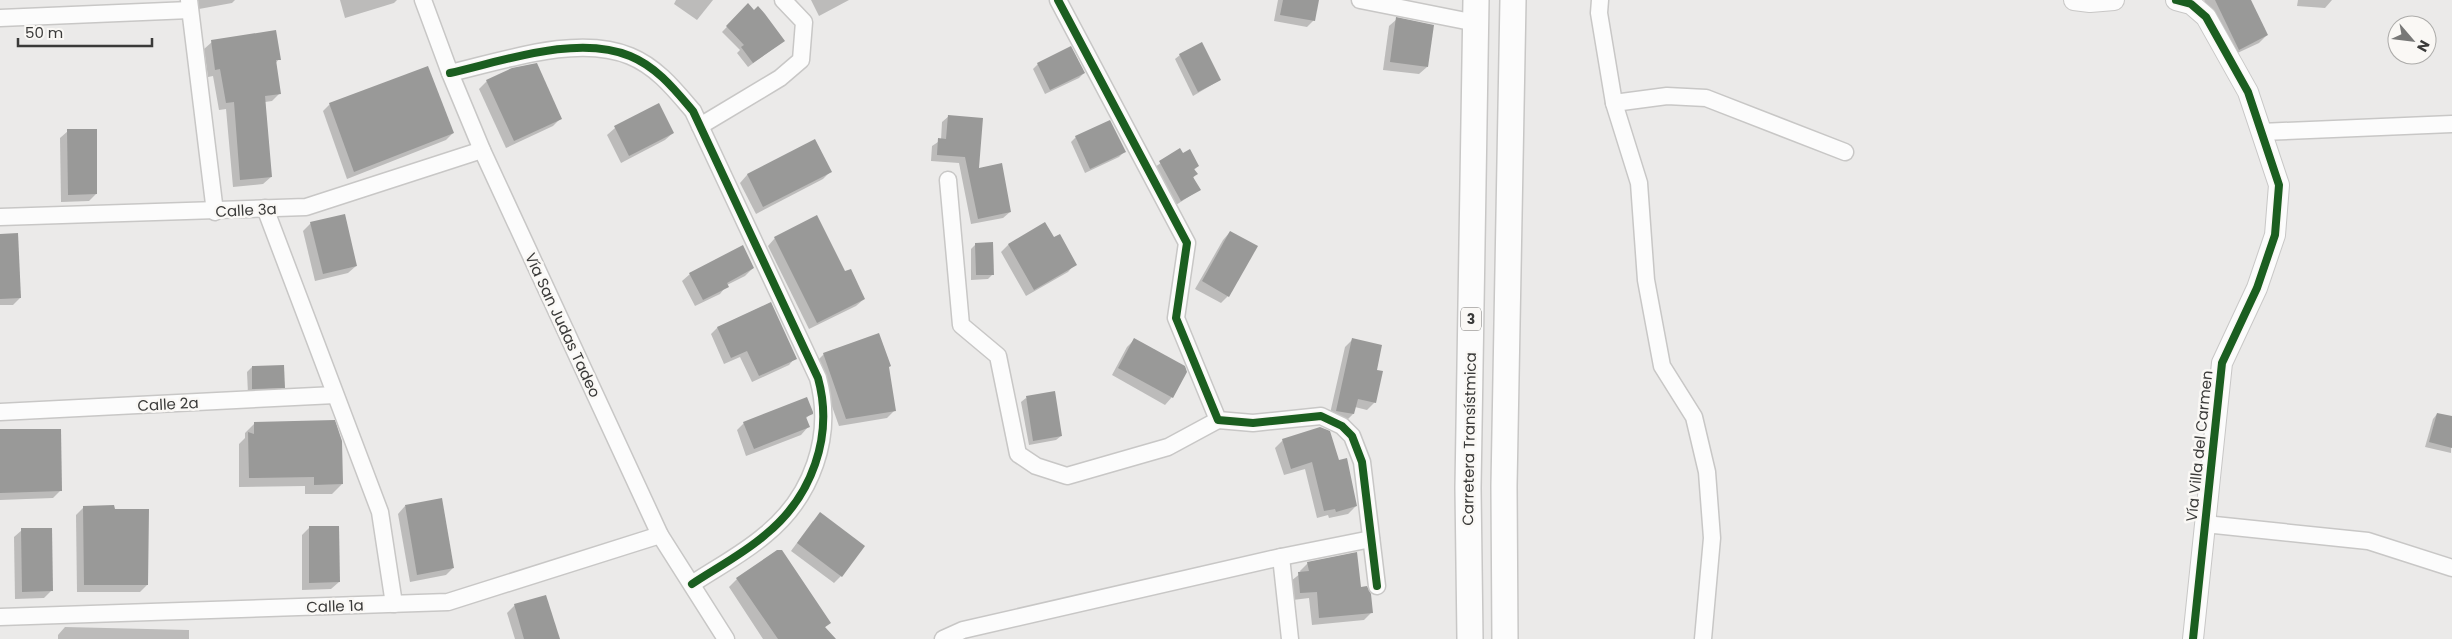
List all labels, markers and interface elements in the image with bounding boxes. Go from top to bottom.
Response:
scale bar [18,15,151,47]
north arrow [2387,15,2437,65]
text: 50 m [25,22,63,43]
text: N [2412,37,2435,55]
street label: Calle 3a [215,198,277,222]
street label: Vía San Judas Tadeo [520,249,606,401]
road number: 3 [1461,308,1481,330]
street label: Carretera Transístmica [1457,352,1481,526]
street label: Vía Villa del Carmen [2181,369,2217,523]
street label: Calle 2a [137,392,199,416]
street label: Calle 1a [306,595,364,617]

